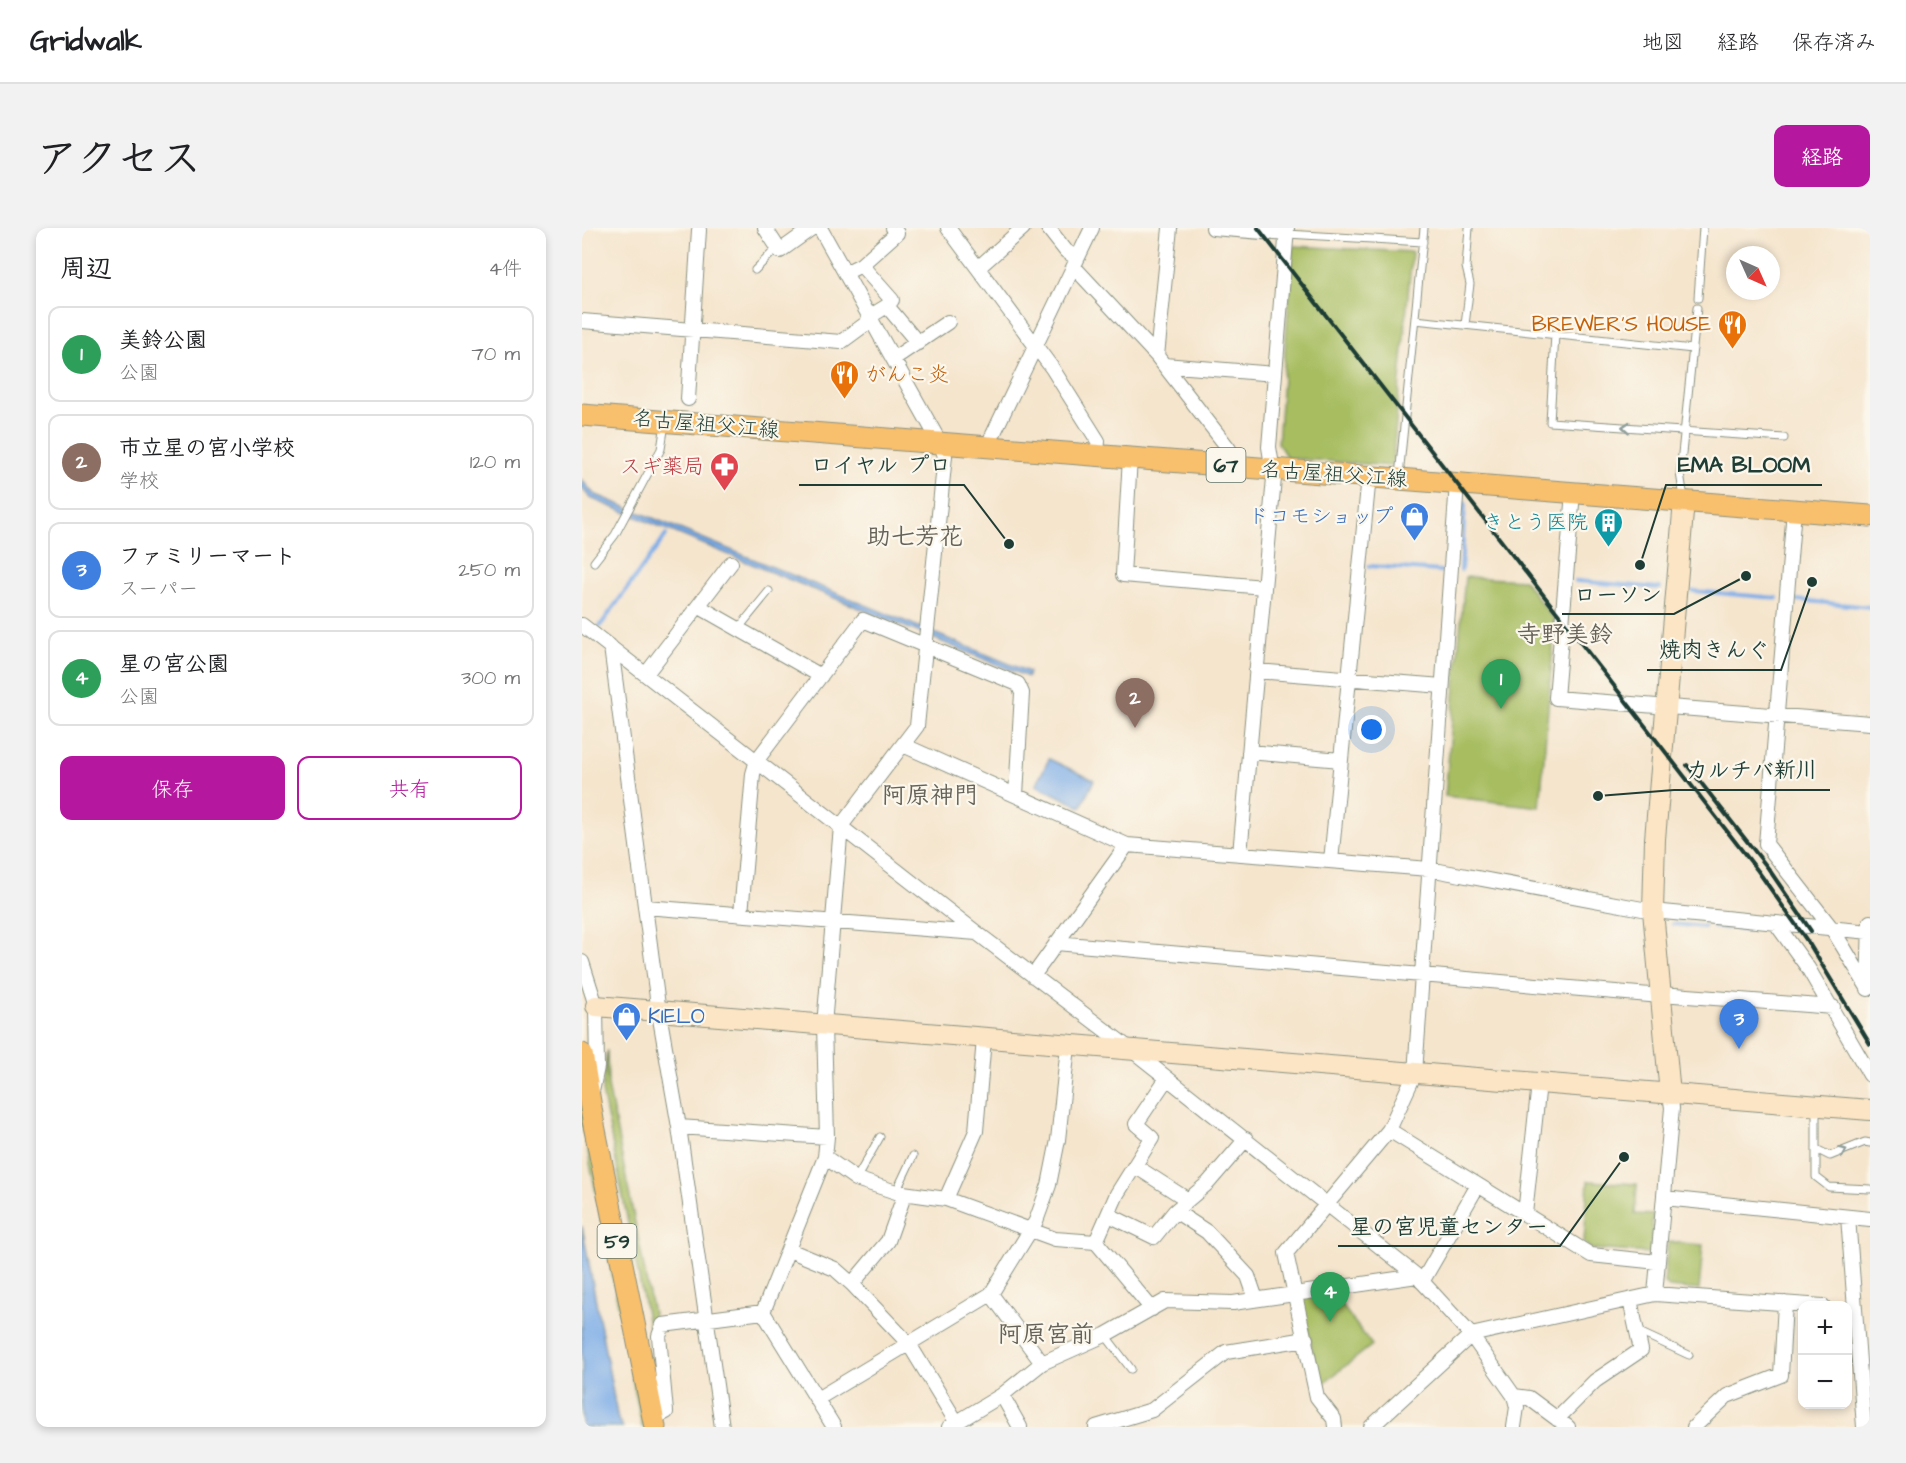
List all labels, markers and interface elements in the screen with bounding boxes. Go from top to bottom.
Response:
text: Gridwalk [30,22,142,61]
text: 地図 [1642,28,1684,57]
text: 経路 [1717,28,1759,57]
text: 保存済み [1792,28,1876,57]
button: 経路 [1774,125,1870,187]
text: アクセス [36,131,201,189]
north arrow [1726,246,1780,300]
text: 周辺 [60,251,112,287]
text: 4件 [488,255,522,283]
restaurant icon: BREWER'S HOUSE [1716,308,1748,350]
place label: BREWER'S HOUSE [1532,310,1712,339]
text: 美鈴公園 [119,325,207,356]
text: 1 [80,340,83,368]
text: 70 m [472,340,520,368]
restaurant icon: がんこ炎 [828,358,860,400]
text: 公園 [119,359,159,387]
place label: がんこ炎 [865,360,949,389]
street label: 名古屋祖父江線 [631,404,780,445]
one-way arrow [1622,421,1631,434]
text: 市立星の宮小学校 [119,433,295,464]
callout: ロイヤル プロ [799,445,964,485]
callout: EMA BLOOM [1666,445,1822,485]
text: 2 [76,448,87,476]
text: 120 m [470,448,520,476]
road number: 67 [1206,448,1246,482]
pharmacy icon: スギ薬局 [709,450,741,492]
text: ロイヤル プロ [811,450,951,481]
text: EMA BLOOM [1678,450,1810,481]
place label: スギ薬局 [620,452,704,481]
street label: 名古屋祖父江線 [1260,455,1408,494]
text: 学校 [119,467,159,495]
shop icon: ドコモショップ [1399,500,1431,542]
place label: ドコモショップ [1248,502,1394,531]
building icon: きとう医院 [1593,506,1625,548]
place label: きとう医院 [1483,508,1588,537]
district label: 助七芳花 [867,520,963,554]
text: ファミリーマート [119,541,296,572]
text: 3 [76,556,87,584]
text: 250 m [458,556,520,584]
callout: ローソン [1562,574,1674,614]
text: スーパー [119,575,198,603]
text: ローソン [1574,580,1662,611]
district label: 寺野美鈴 [1517,618,1613,652]
callout: 焼肉きんぐ [1647,630,1781,670]
text: 焼肉きんぐ [1659,635,1769,666]
text: 星の宮公園 [119,649,229,680]
pin: 1 [1482,660,1520,709]
text: 4 [75,664,88,692]
text: 300 m [461,664,520,692]
pin: 2 [1116,678,1154,728]
text: 公園 [119,683,159,711]
your location [1357,715,1386,744]
callout: カルチバ新川 [1674,750,1830,790]
text: カルチバ新川 [1686,755,1818,786]
button: 保存 [60,756,285,820]
button: 共有 [297,756,522,820]
district label: 阿原神門 [882,779,978,813]
shop icon: KIELO [611,1000,643,1042]
pin: 3 [1720,1000,1758,1049]
place label: KIELO [648,1002,705,1031]
one-way arrow [1837,1146,1848,1158]
callout: 星の宮児童センター [1338,1206,1560,1246]
text: 星の宮児童センター [1350,1212,1548,1243]
road number: 59 [597,1224,636,1258]
pin: 4 [1310,1272,1350,1322]
map controls [1798,1301,1852,1409]
button: + [1798,1301,1852,1355]
district label: 阿原宮前 [998,1318,1094,1352]
button: − [1798,1355,1852,1409]

